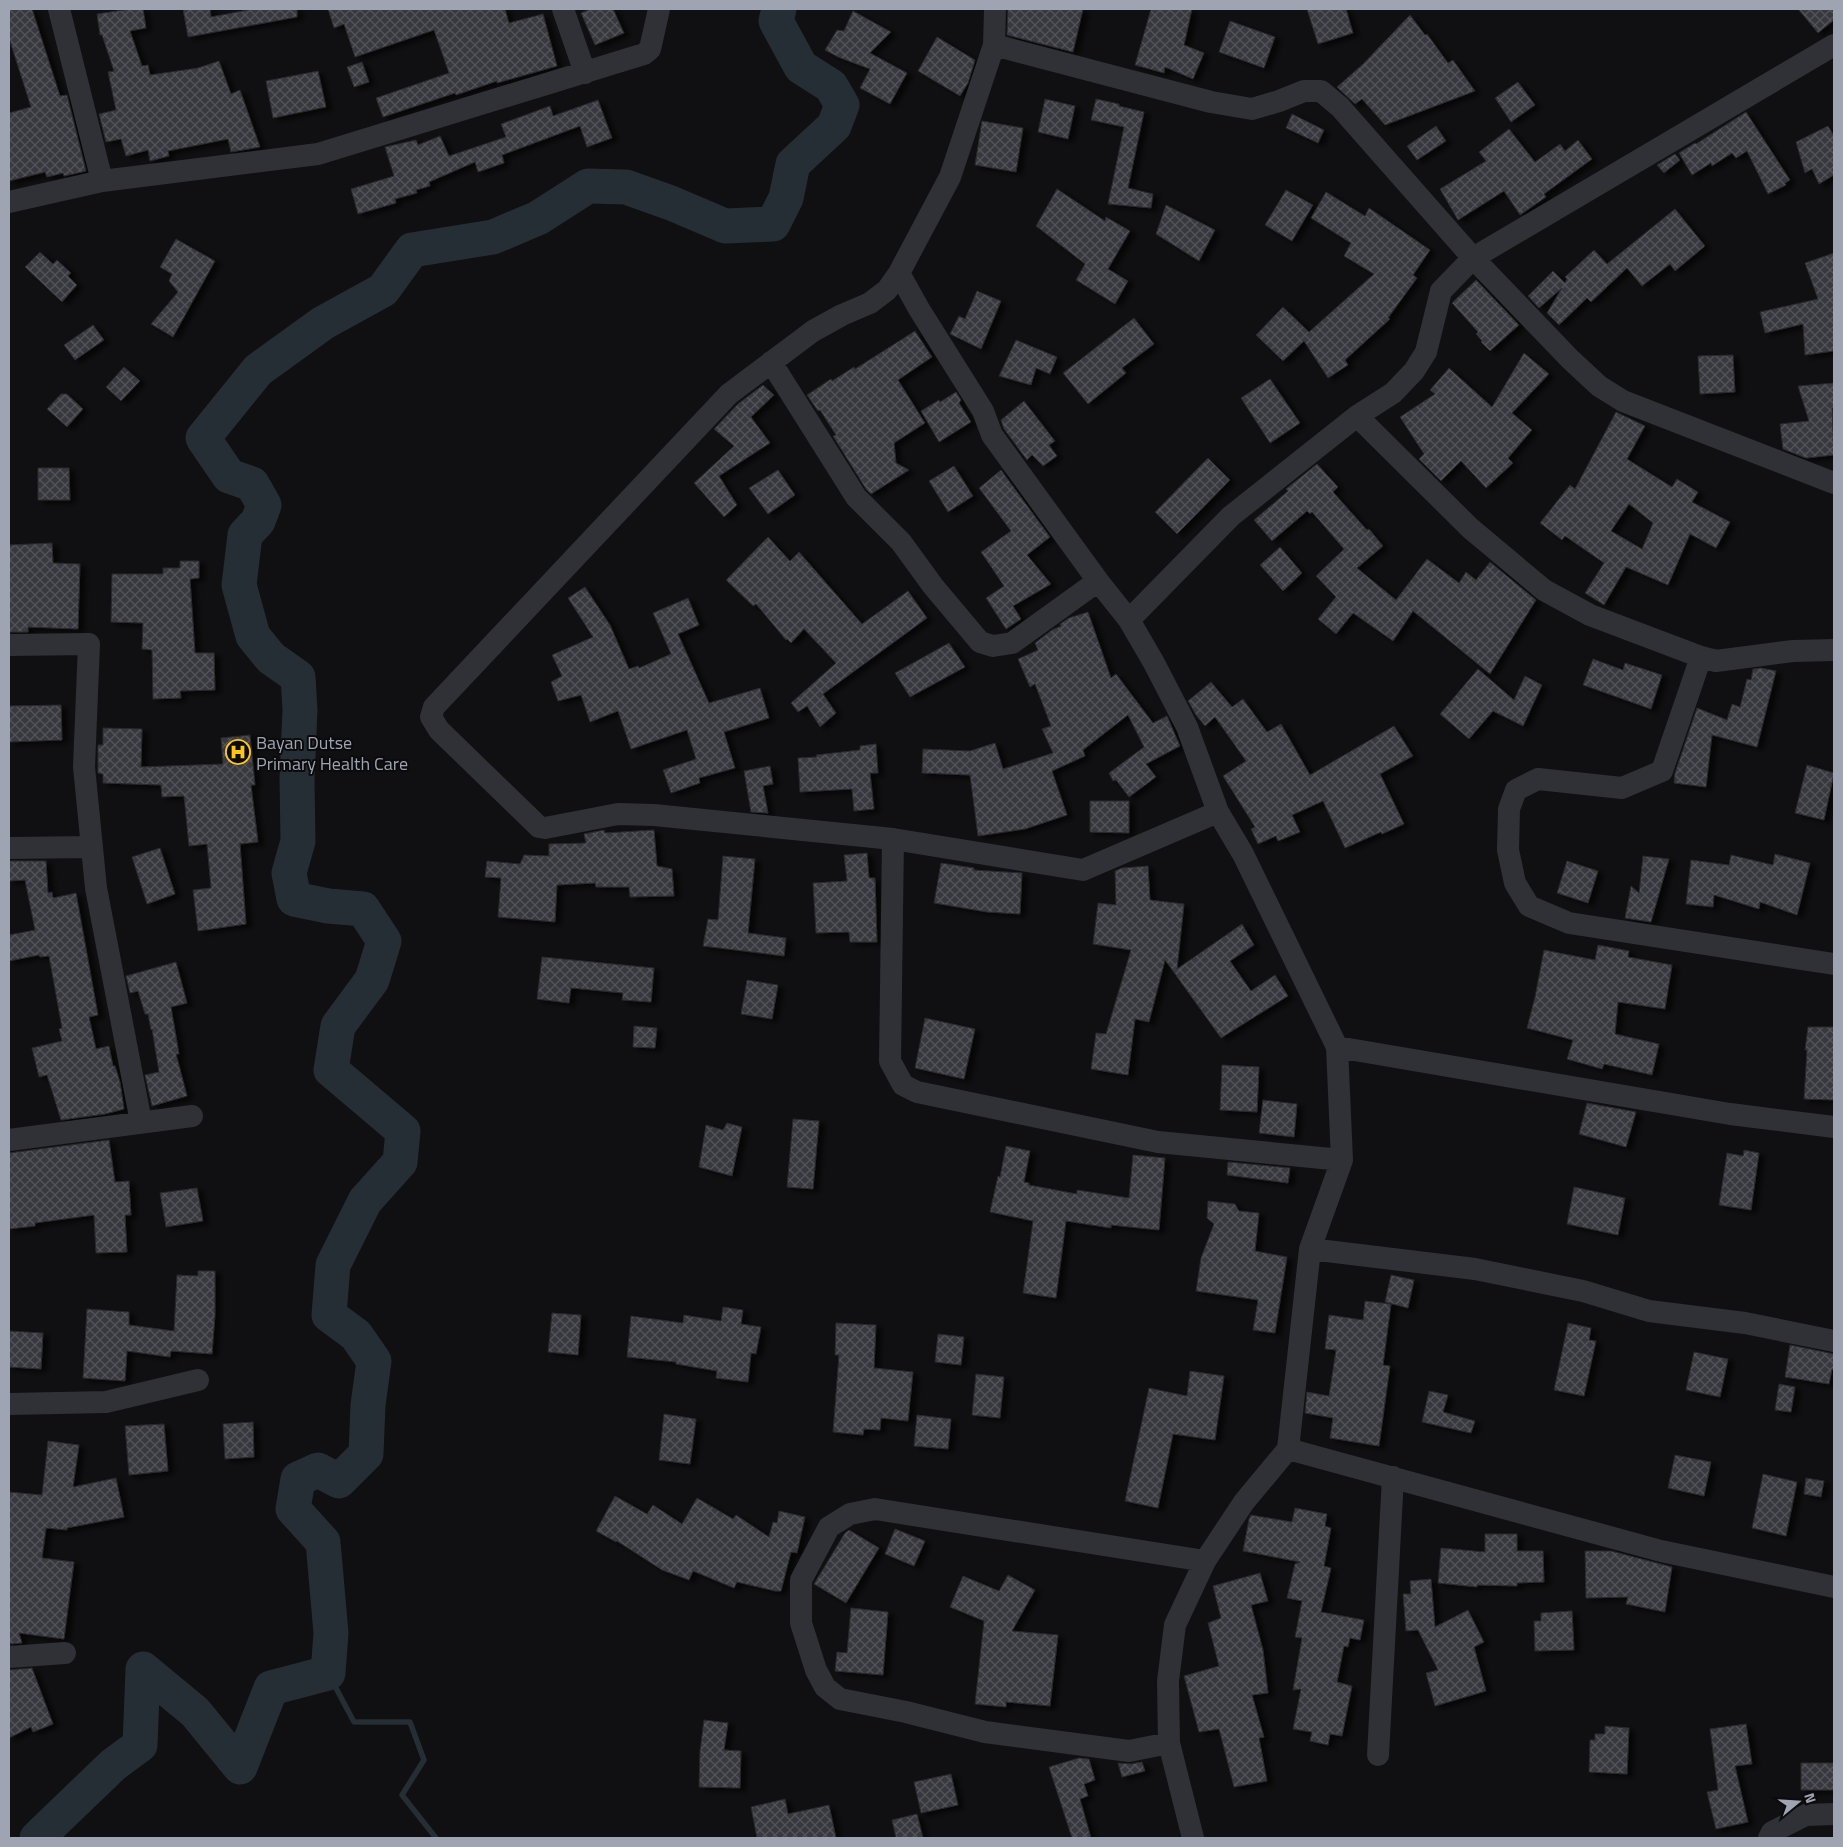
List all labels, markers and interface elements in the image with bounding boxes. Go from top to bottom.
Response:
place label: Bayan Dutse Primary Health Care [256,729,408,777]
hospital icon: Bayan Dutse Primary Health Care [225,739,251,765]
north arrow [1773,1777,1823,1827]
text: N [1799,1790,1822,1806]

